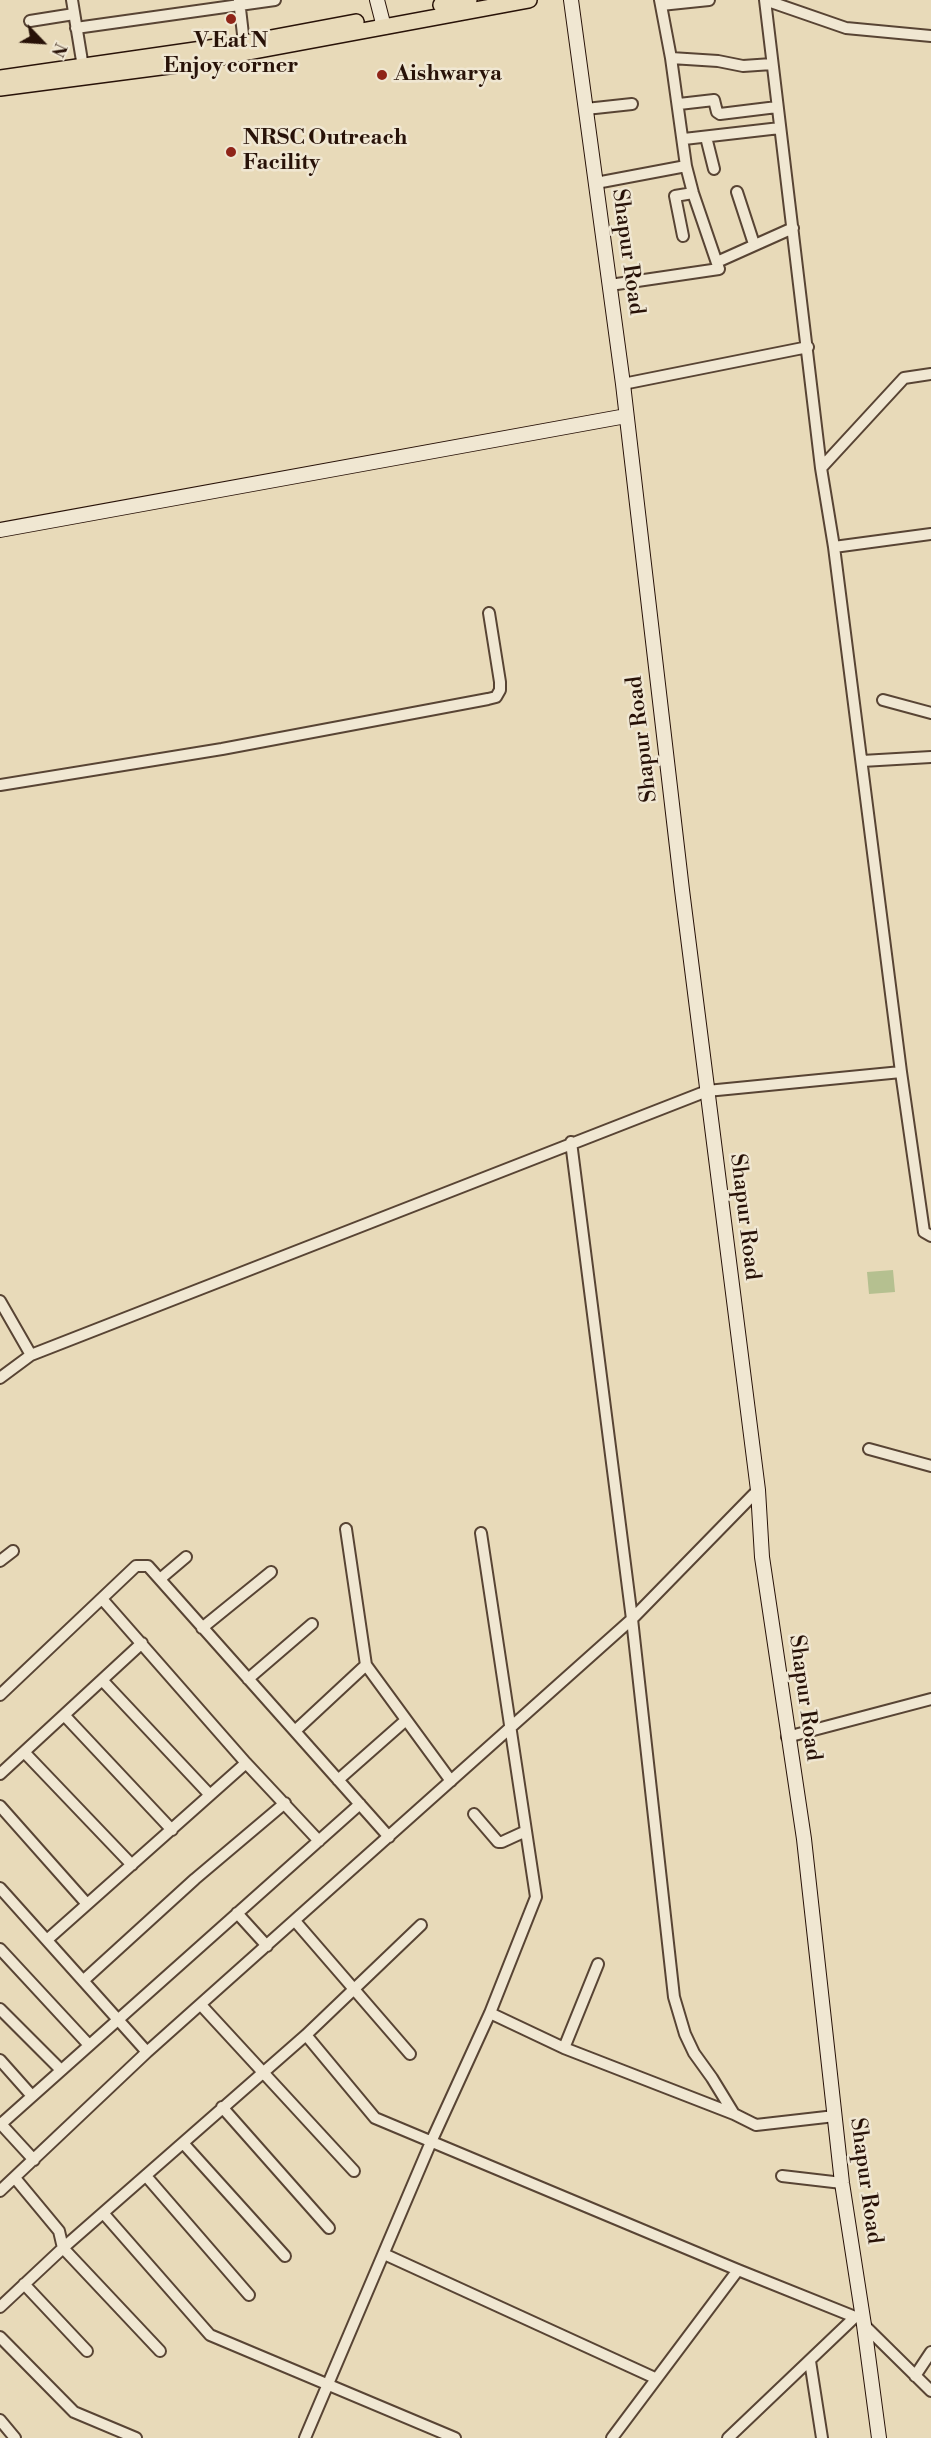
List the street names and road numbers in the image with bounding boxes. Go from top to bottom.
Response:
street label: Shapur Road [605,187,649,317]
street label: Shapur Road [622,674,664,804]
street label: Shapur Road [723,1152,765,1282]
street label: Shapur Road [782,1633,826,1763]
street label: Shapur Road [843,2116,887,2246]

